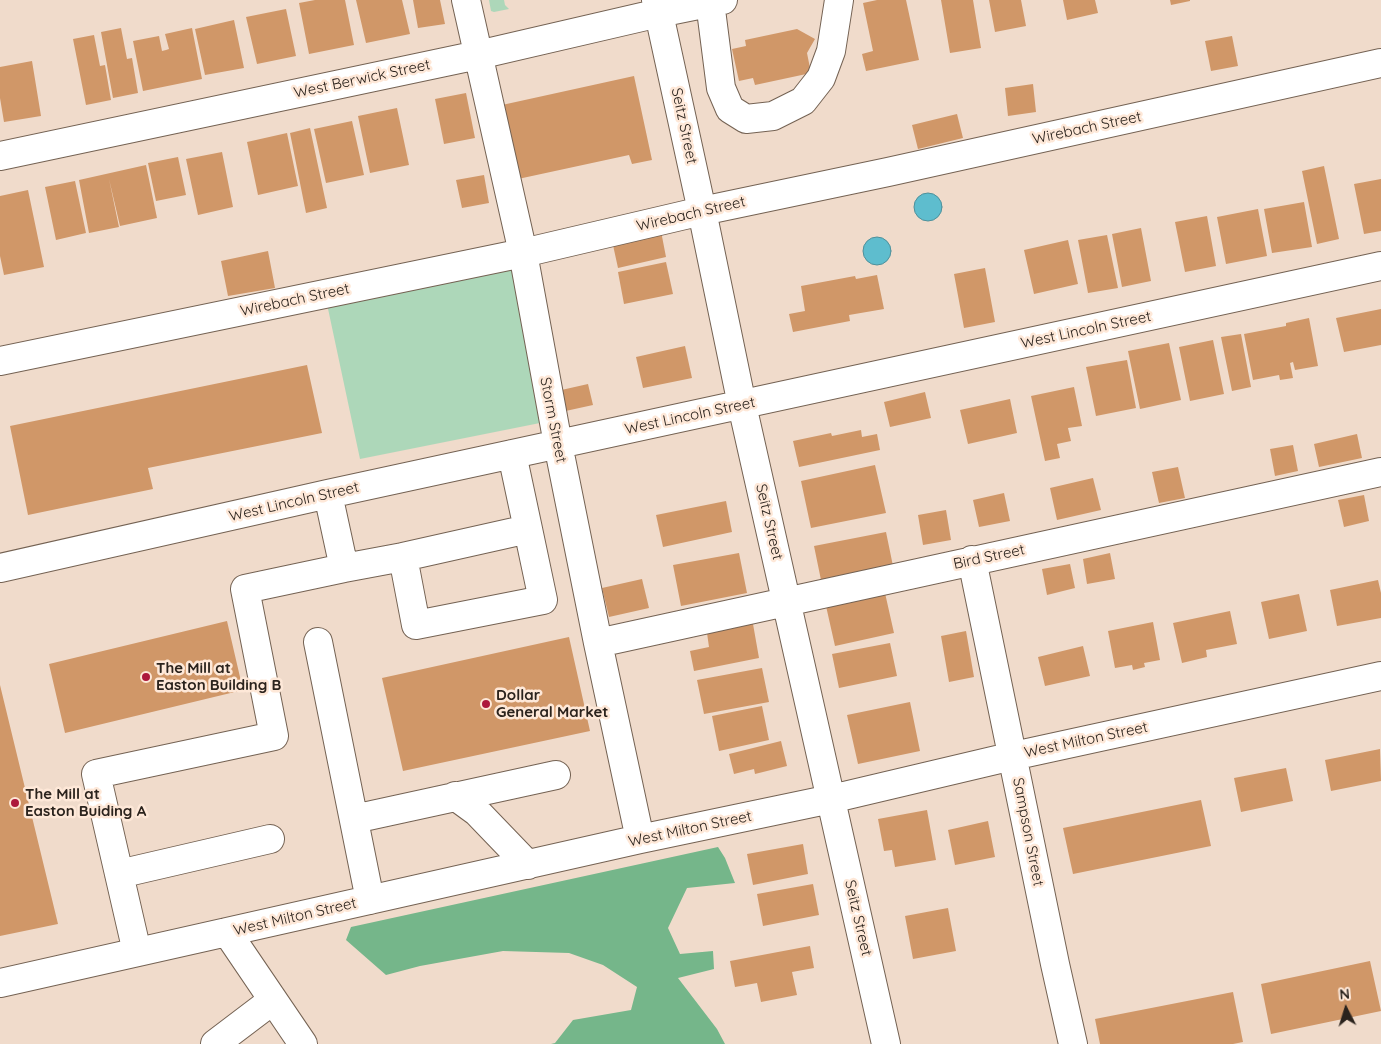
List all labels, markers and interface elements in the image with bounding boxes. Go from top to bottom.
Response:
street label: West Berwick Street [292,56,432,102]
street label: Seitz Street [667,86,701,166]
street label: Wirebach Street [1031,108,1143,148]
street label: Wirebach Street [635,193,747,235]
street label: Wirebach Street [239,280,351,320]
street label: West Lincoln Street [1019,307,1153,353]
street label: Storm Street [536,376,570,464]
street label: West Lincoln Street [623,393,757,439]
street label: West Lincoln Street [227,478,361,526]
street label: Seitz Street [752,482,786,562]
street label: Bird Street [952,541,1026,573]
place label: The Mill at Easton Building B [156,659,281,694]
marker: The Mill at Easton Building B [140,671,152,683]
place label: Dollar General Market [496,686,608,721]
marker: Dollar General Market [480,698,492,710]
street label: West Milton Street [1023,718,1149,762]
street label: Sampson Street [1009,776,1047,888]
place label: The Mill at Easton Buiding A [25,785,146,820]
marker: The Mill at Easton Buiding A [9,797,21,809]
street label: West Milton Street [627,807,753,851]
street label: Seitz Street [841,878,875,958]
street label: West Milton Street [232,894,358,940]
north arrow [1321,984,1371,1034]
text: N [1339,985,1351,1003]

